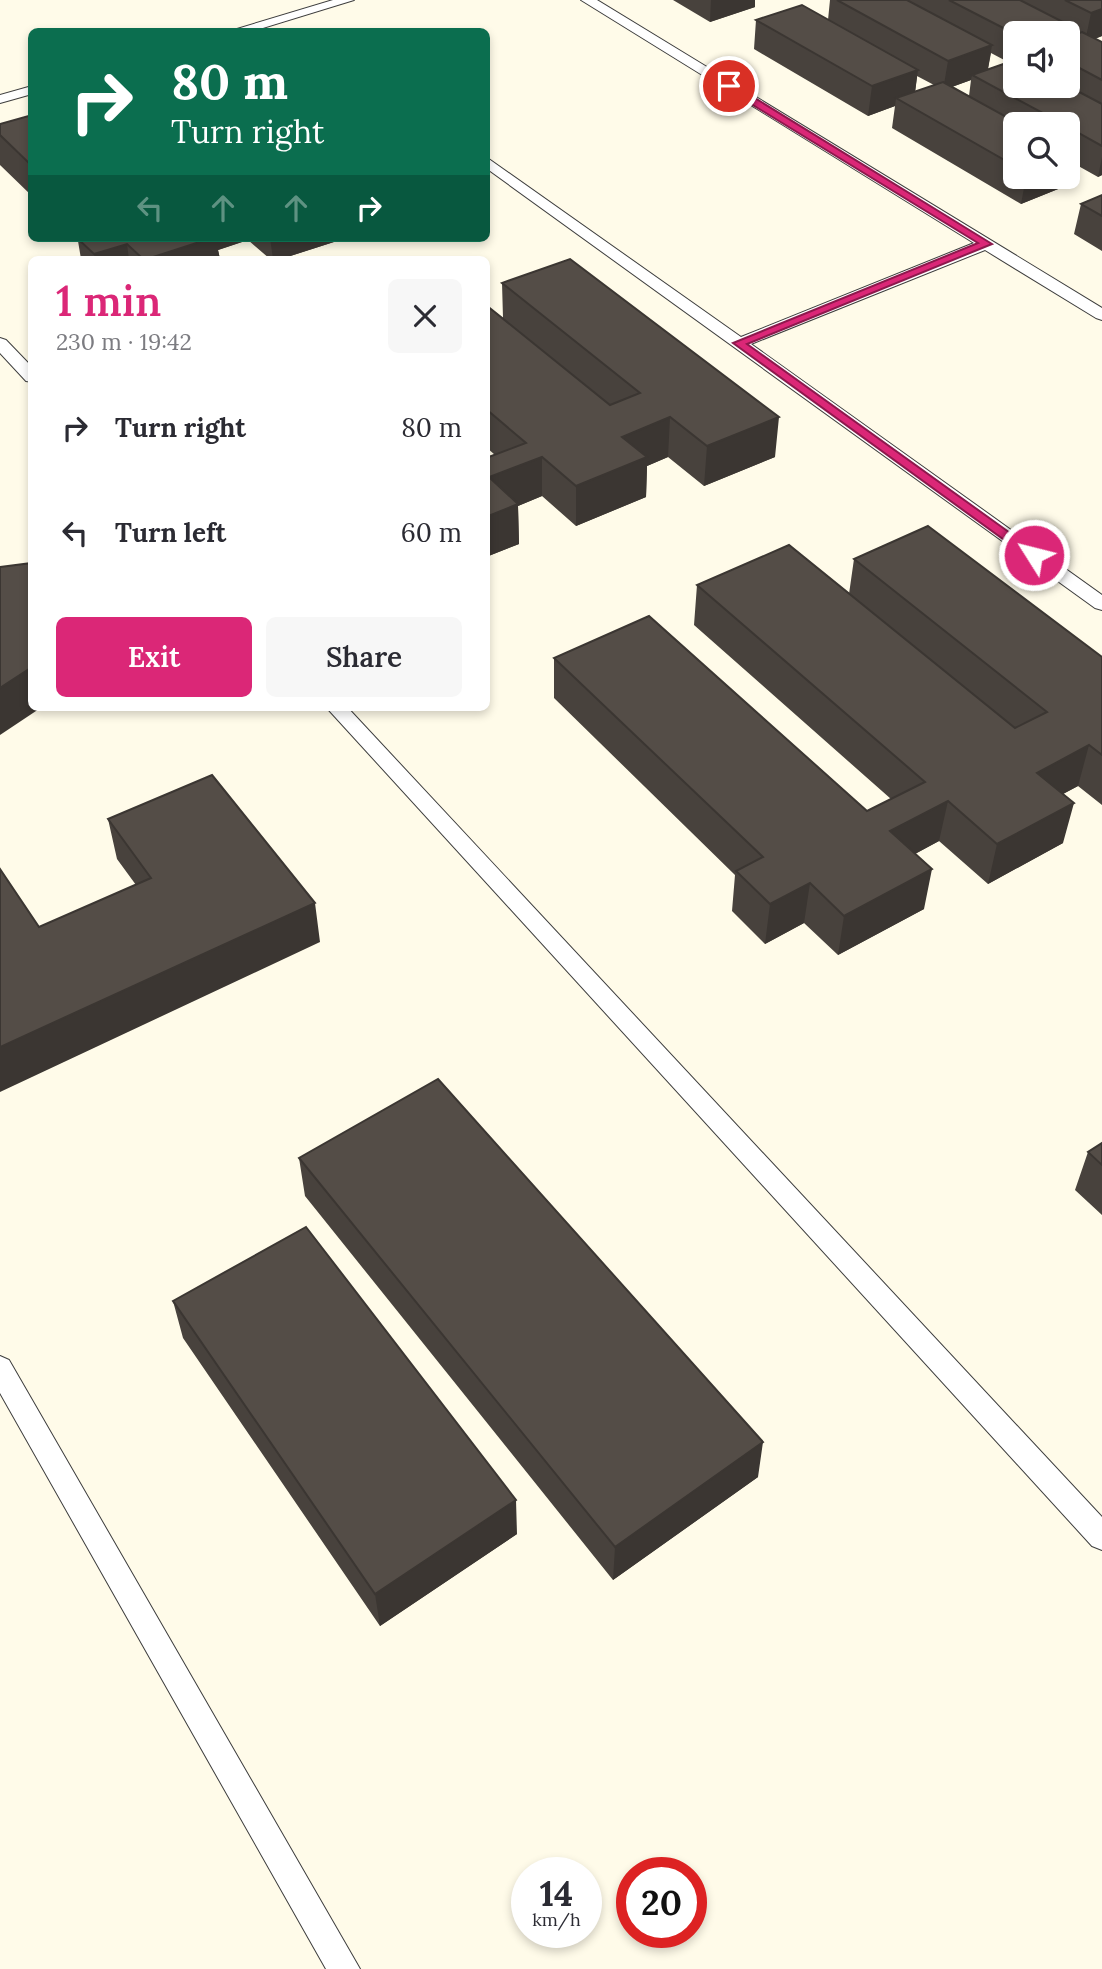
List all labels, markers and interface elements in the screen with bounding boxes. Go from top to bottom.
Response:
map controls [1003,21,1080,189]
button: sound [1003,21,1080,98]
text: 80 m [171,50,288,112]
icon: right [56,56,147,147]
pin [699,56,759,116]
icon: arrive [710,67,748,105]
text: Turn right [171,111,324,152]
button: search [1003,112,1080,189]
icon: left [131,189,169,227]
icon: ahead [204,189,242,227]
icon: ahead [277,189,315,227]
icon: right [350,189,388,227]
text: 1 min [56,274,161,328]
button: close [388,279,462,353]
text: 230 m · 19:42 [56,327,192,356]
icon: right [56,409,94,447]
text: Turn right [115,411,246,444]
text: 80 m [401,411,462,444]
icon: left [56,514,94,552]
text: Turn left [115,516,226,549]
text: 60 m [401,516,462,549]
position arrow [997,518,1071,592]
button: Exit [56,617,252,697]
button: Share [266,617,462,697]
speed limit sign: 20 [616,1857,707,1948]
text: 14 [540,1871,573,1916]
text: km/h [532,1908,581,1931]

